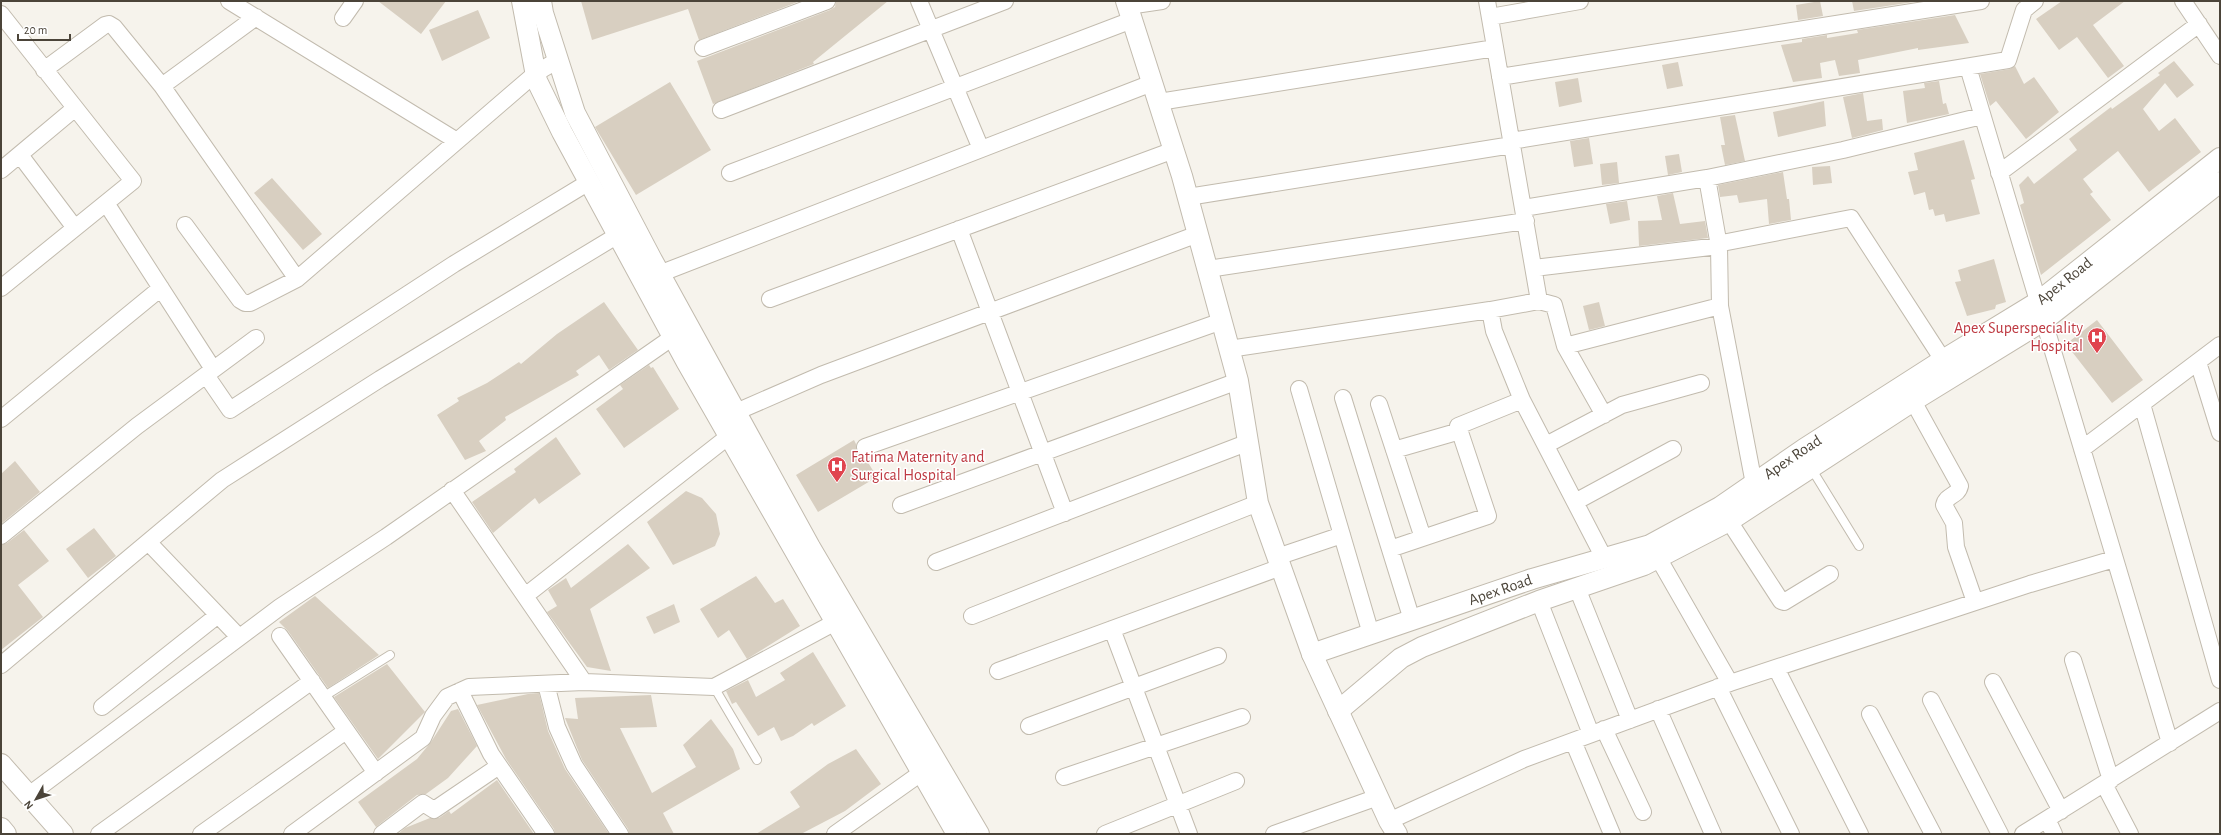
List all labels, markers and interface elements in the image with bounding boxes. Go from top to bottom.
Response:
scale bar [18,16,70,42]
text: 20 m [24,24,47,36]
street label: Apex Road [2034,254,2095,308]
place label: Apex Superspeciality Hospital [1954,320,2083,354]
hospital icon: Apex Superspeciality Hospital [2086,326,2108,354]
street label: Apex Road [1761,432,1824,482]
place label: Fatima Maternity and Surgical Hospital [851,449,984,483]
hospital icon: Fatima Maternity and Surgical Hospital [826,455,848,483]
street label: Apex Road [1467,572,1534,608]
north arrow [16,779,56,819]
text: N [22,799,35,811]

